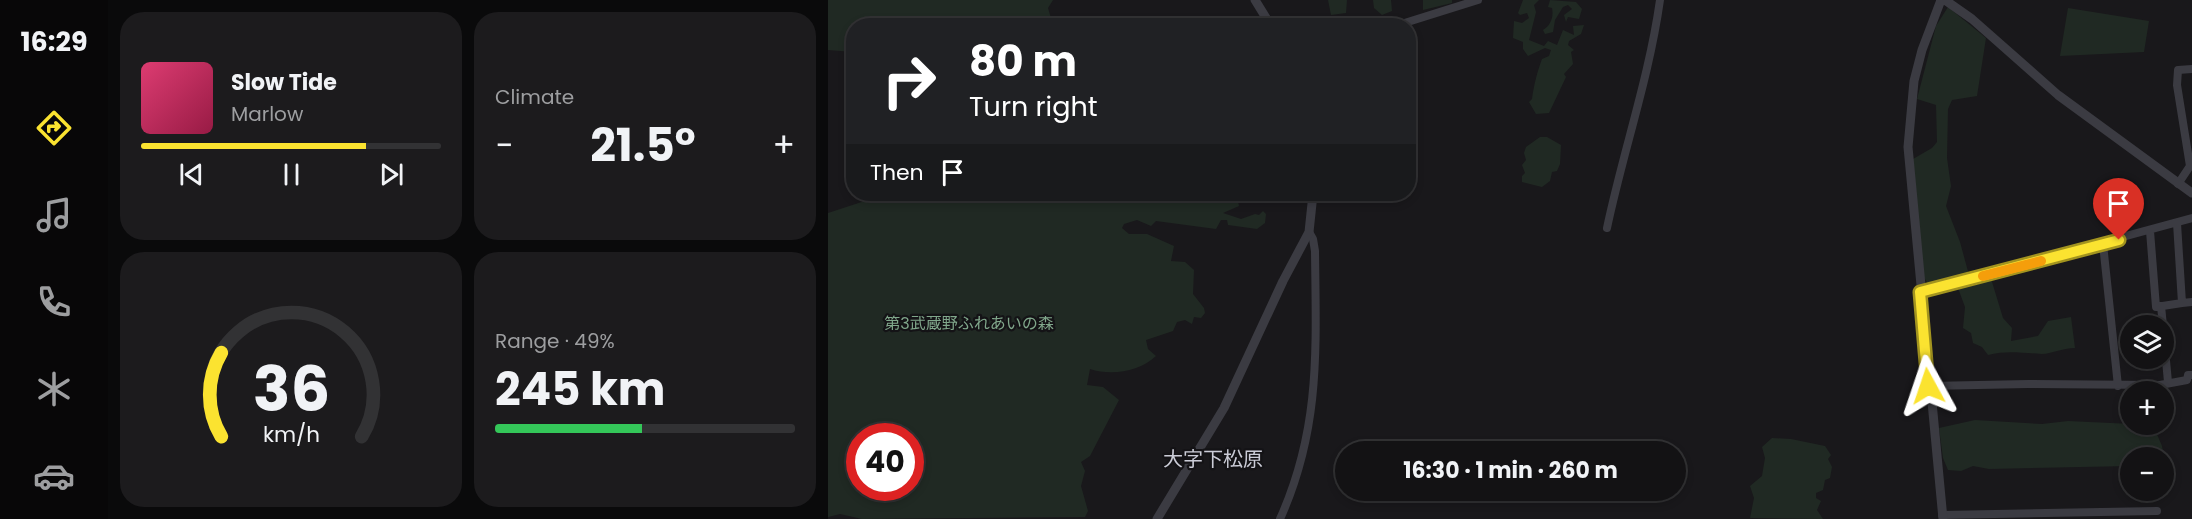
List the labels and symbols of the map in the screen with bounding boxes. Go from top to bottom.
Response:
pin [2093,178,2144,240]
park label: 第3武蔵野ふれあいの森 [884,312,1054,335]
position arrow [1896,354,1960,418]
speed limit sign: 40 [846,423,924,501]
district label: 大字下松原 [1163,445,1263,473]

